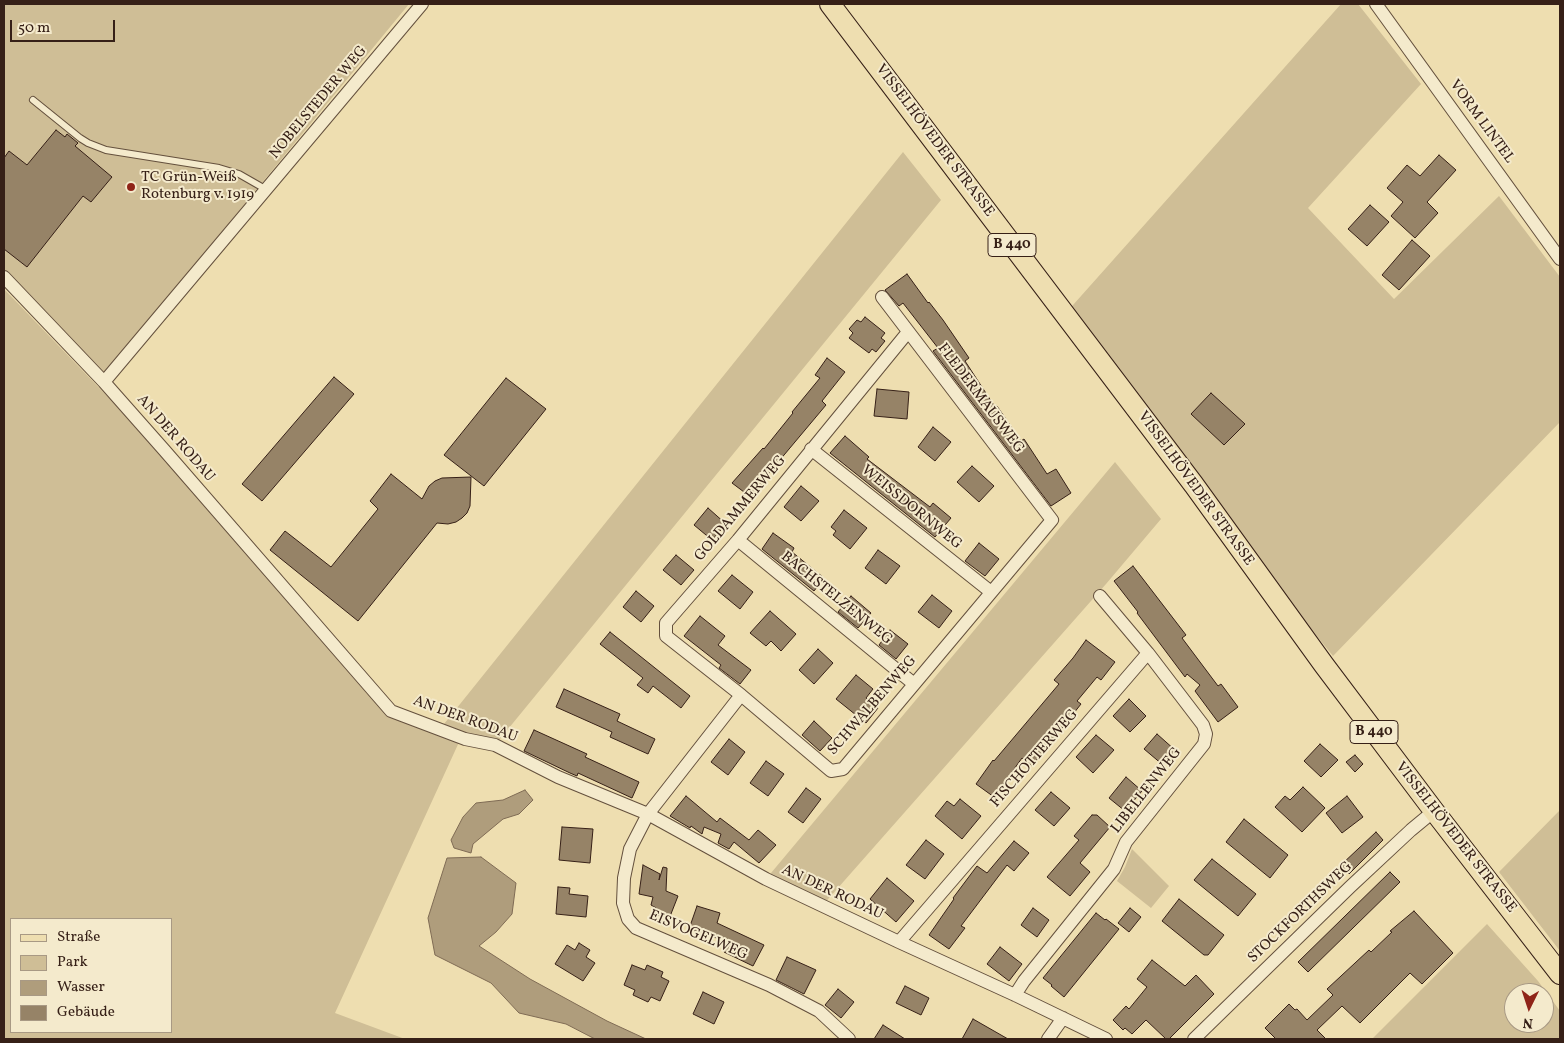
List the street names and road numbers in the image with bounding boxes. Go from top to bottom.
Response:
street label: NOBELSTEDER WEG [266,43,372,163]
street label: VISSELHÖVEDER STRASSE [871,61,997,221]
street label: VORM LINTEL [1445,77,1517,167]
road number: B 440 [988,234,1036,256]
street label: FLEDERMAUSWEG [933,340,1027,458]
street label: AN DER RODAU [132,392,218,486]
street label: VISSELHÖVEDER STRASSE [1133,408,1257,570]
street label: GOLDAMMERWEG [691,452,791,566]
street label: WEISSDORNWEG [857,462,965,554]
street label: BACHSTELZENWEG [777,548,895,650]
street label: SCHWALBENWEG [825,652,921,760]
street label: AN DER RODAU [410,693,520,747]
street label: FISCHOTTERWEG [987,706,1083,812]
road number: B 440 [1350,720,1398,744]
street label: LIBELLENWEG [1108,744,1186,838]
street label: VISSELHÖVEDER STRASSE [1390,759,1520,917]
street label: STOCKFORTHSWEG [1245,858,1357,968]
street label: AN DER RODAU [778,862,886,924]
street label: EISVOGELWEG [646,907,750,965]

